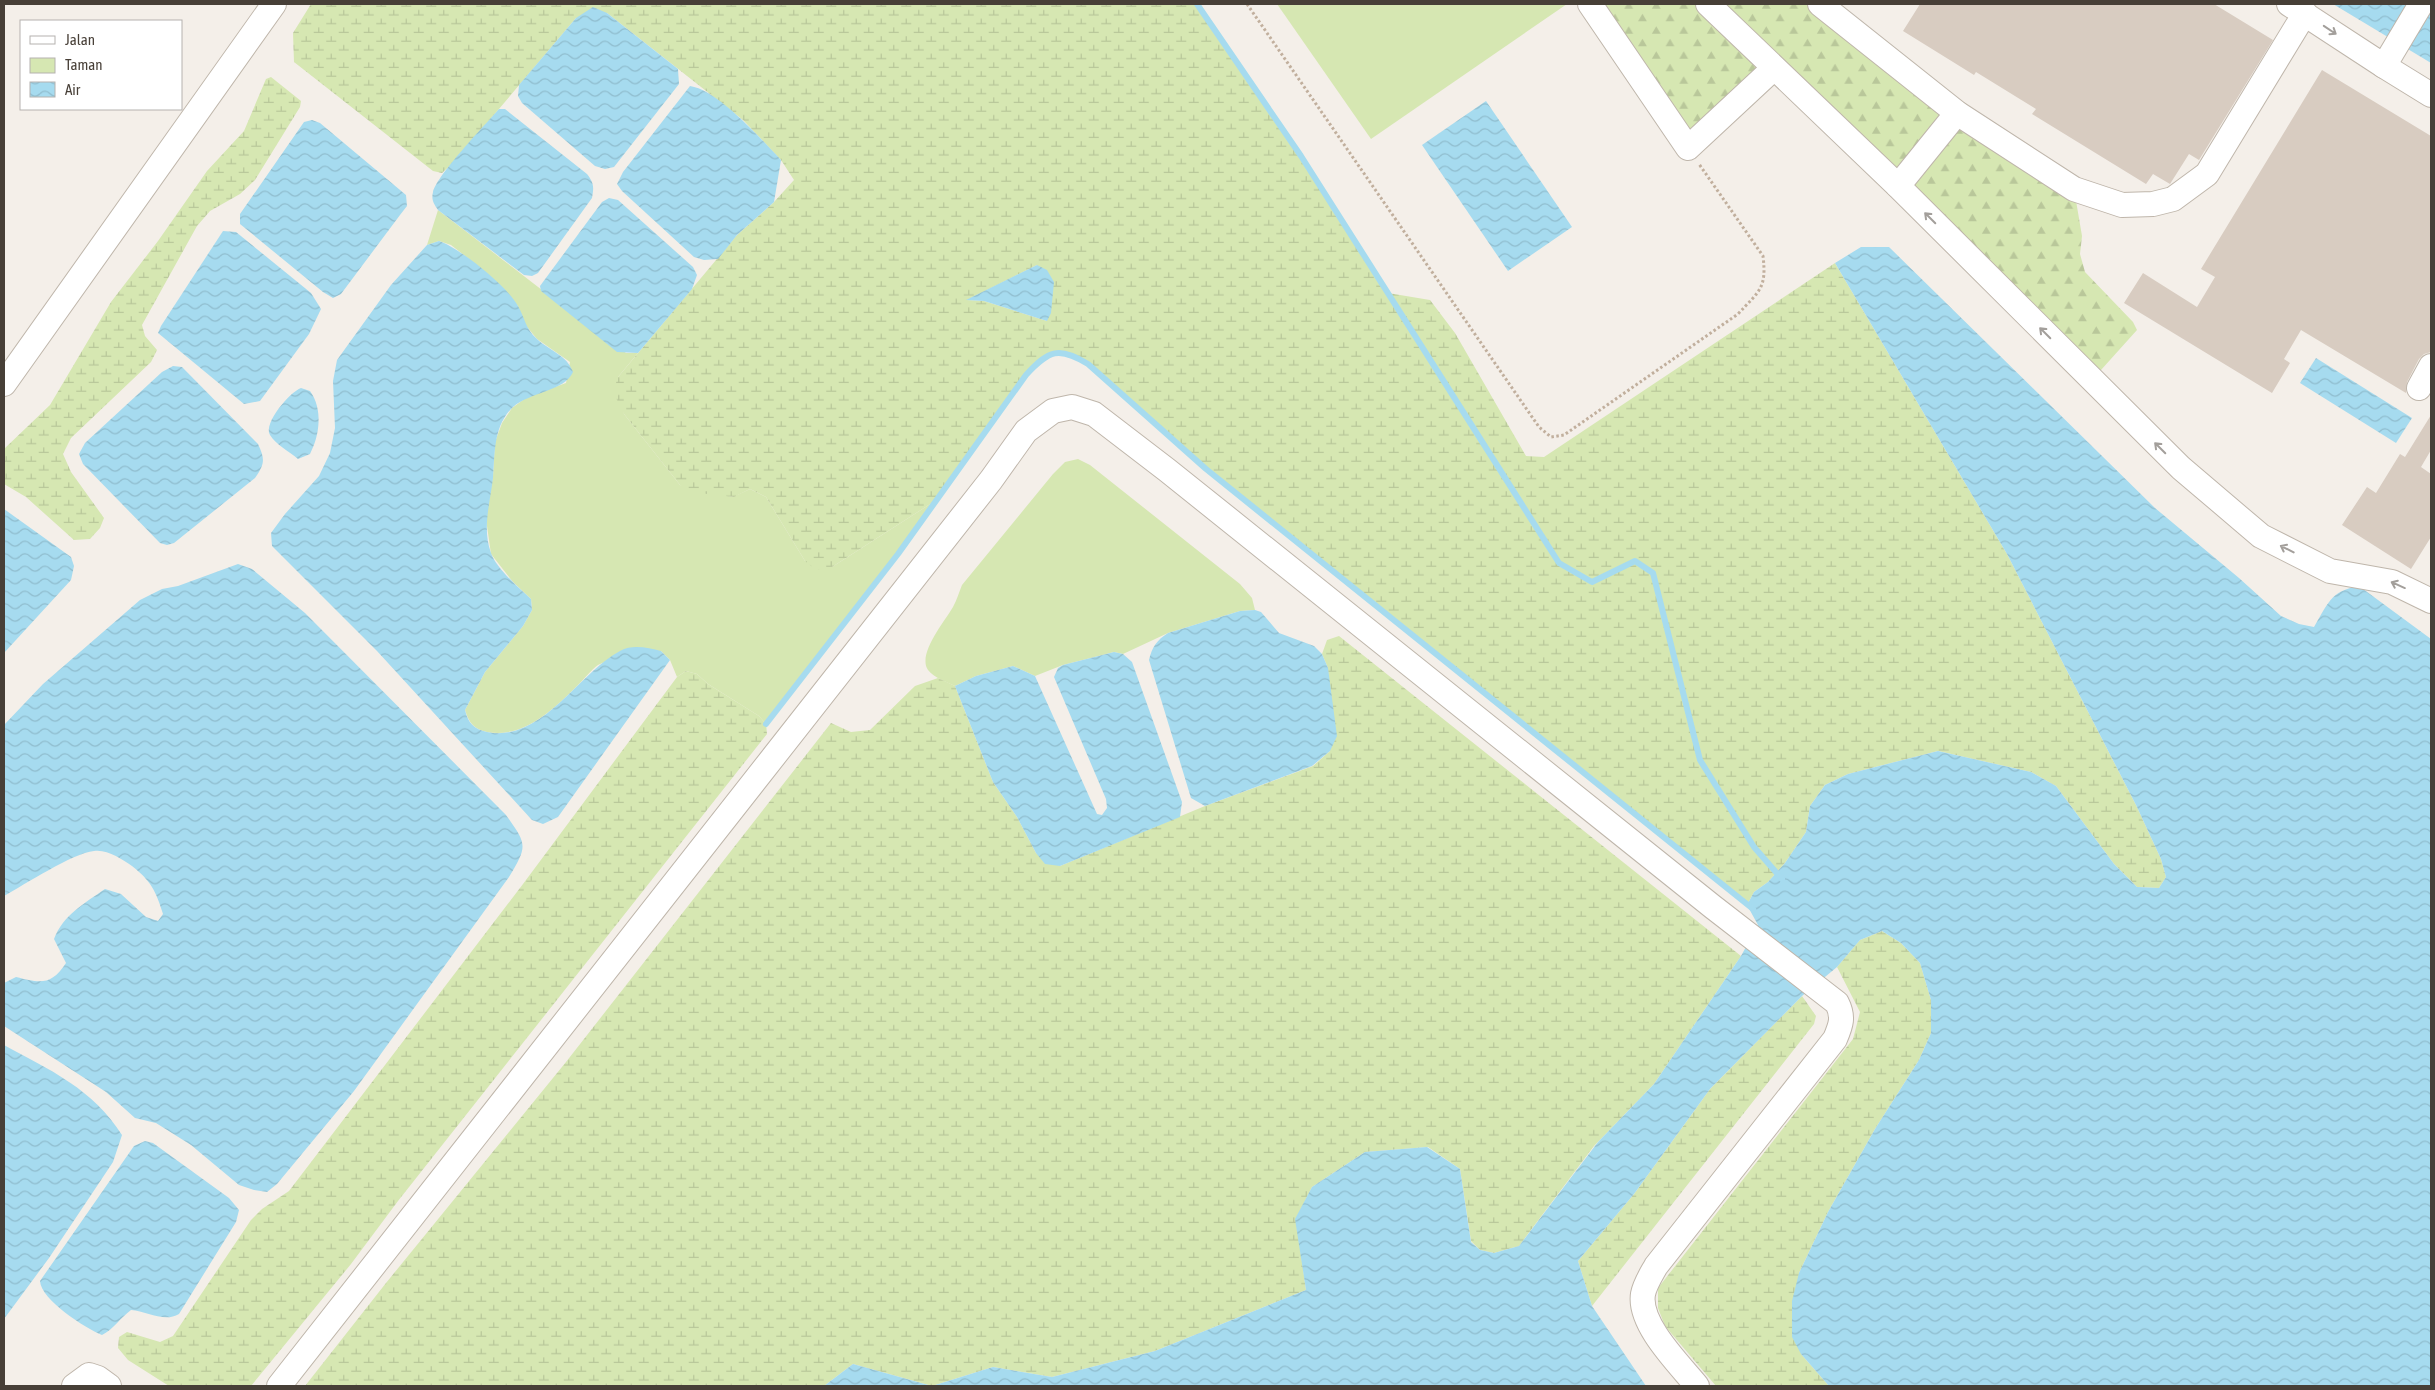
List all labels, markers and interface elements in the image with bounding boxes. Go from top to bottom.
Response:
legend [20,20,182,110]
one-way arrow [2323,25,2337,35]
text: Jalan [65,31,95,48]
text: Taman [65,56,103,73]
text: Air [65,81,81,98]
one-way arrow [1925,213,1937,225]
one-way arrow [2040,328,2052,340]
one-way arrow [2154,442,2167,454]
one-way arrow [2280,544,2295,553]
one-way arrow [2391,580,2406,590]

